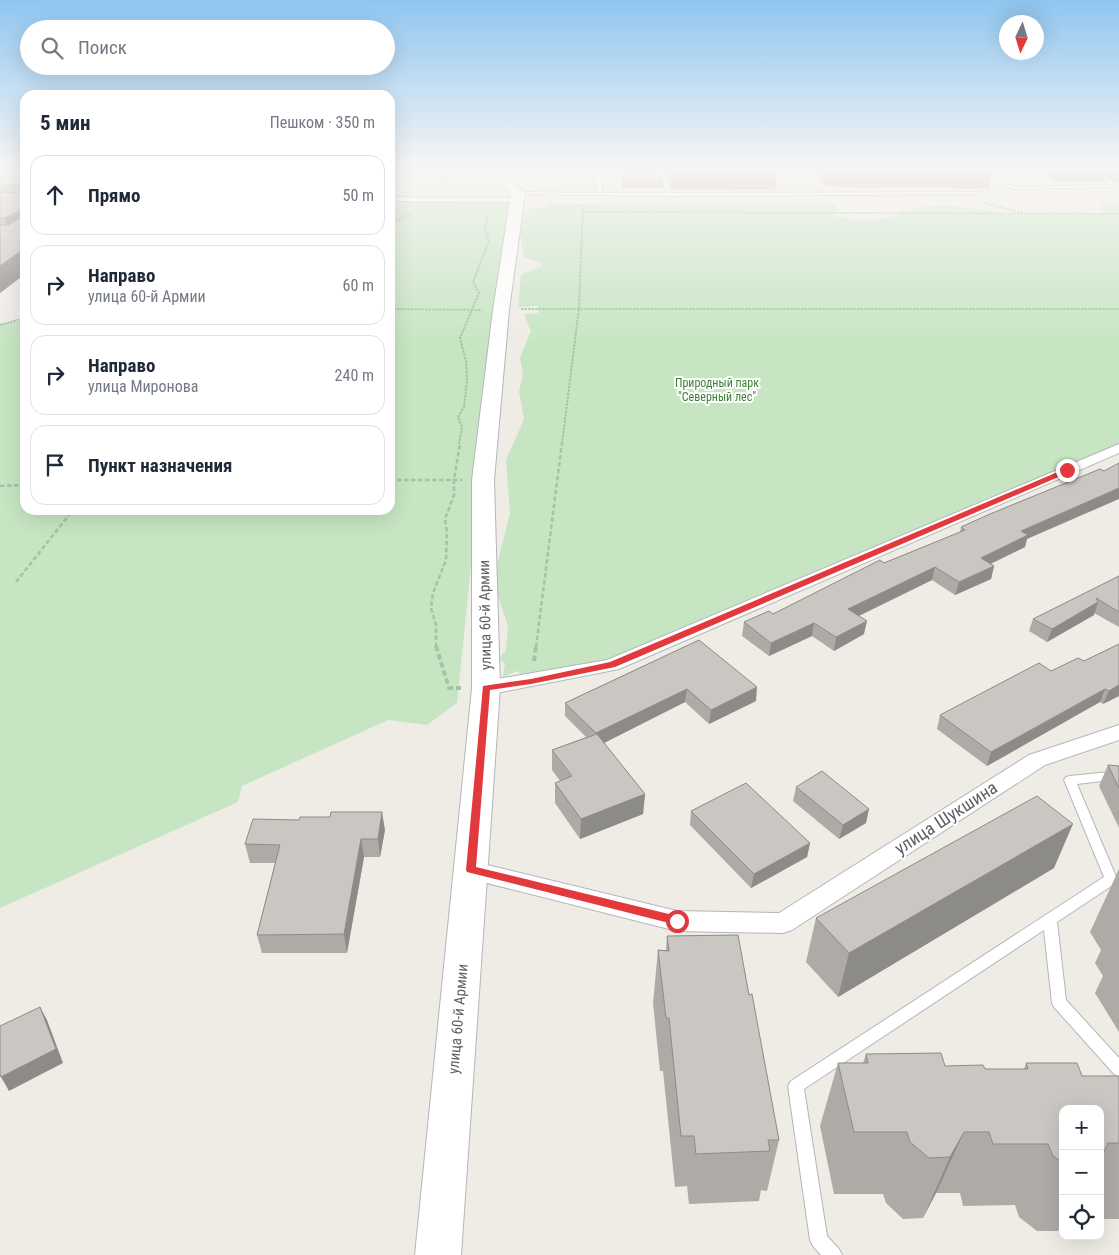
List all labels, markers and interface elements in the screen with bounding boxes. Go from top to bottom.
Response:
north arrow [999,15,1044,60]
search box [20,20,395,75]
icon: search [38,34,66,62]
text: Поиск [78,36,127,59]
text: 5 мин [40,111,90,135]
text: Пешком · 350 m [270,113,375,132]
icon: ahead [41,181,69,209]
text: Прямо [88,184,141,207]
text: 50 m [342,186,374,205]
text: Направо [88,264,155,287]
icon: right [41,271,69,299]
text: 60 m [342,276,374,295]
text: улица 60-й Армии [88,287,206,306]
text: Направо [88,354,155,377]
icon: right [41,361,69,389]
text: 240 m [335,366,374,385]
park label: Природный парк "Северный лес" [675,376,759,404]
text: улица Миронова [88,377,198,396]
icon: arrive [41,451,69,479]
text: Пункт назначения [88,454,232,477]
route end [1056,459,1079,482]
street label: улица 60-й Армии [475,560,495,670]
street label: улица Шукшина [890,777,1001,859]
route start [666,910,689,933]
street label: улица 60-й Армии [444,963,472,1075]
map controls [1059,1105,1104,1240]
button: + [1059,1105,1104,1150]
button: − [1059,1150,1104,1195]
button: locate [1059,1195,1104,1240]

